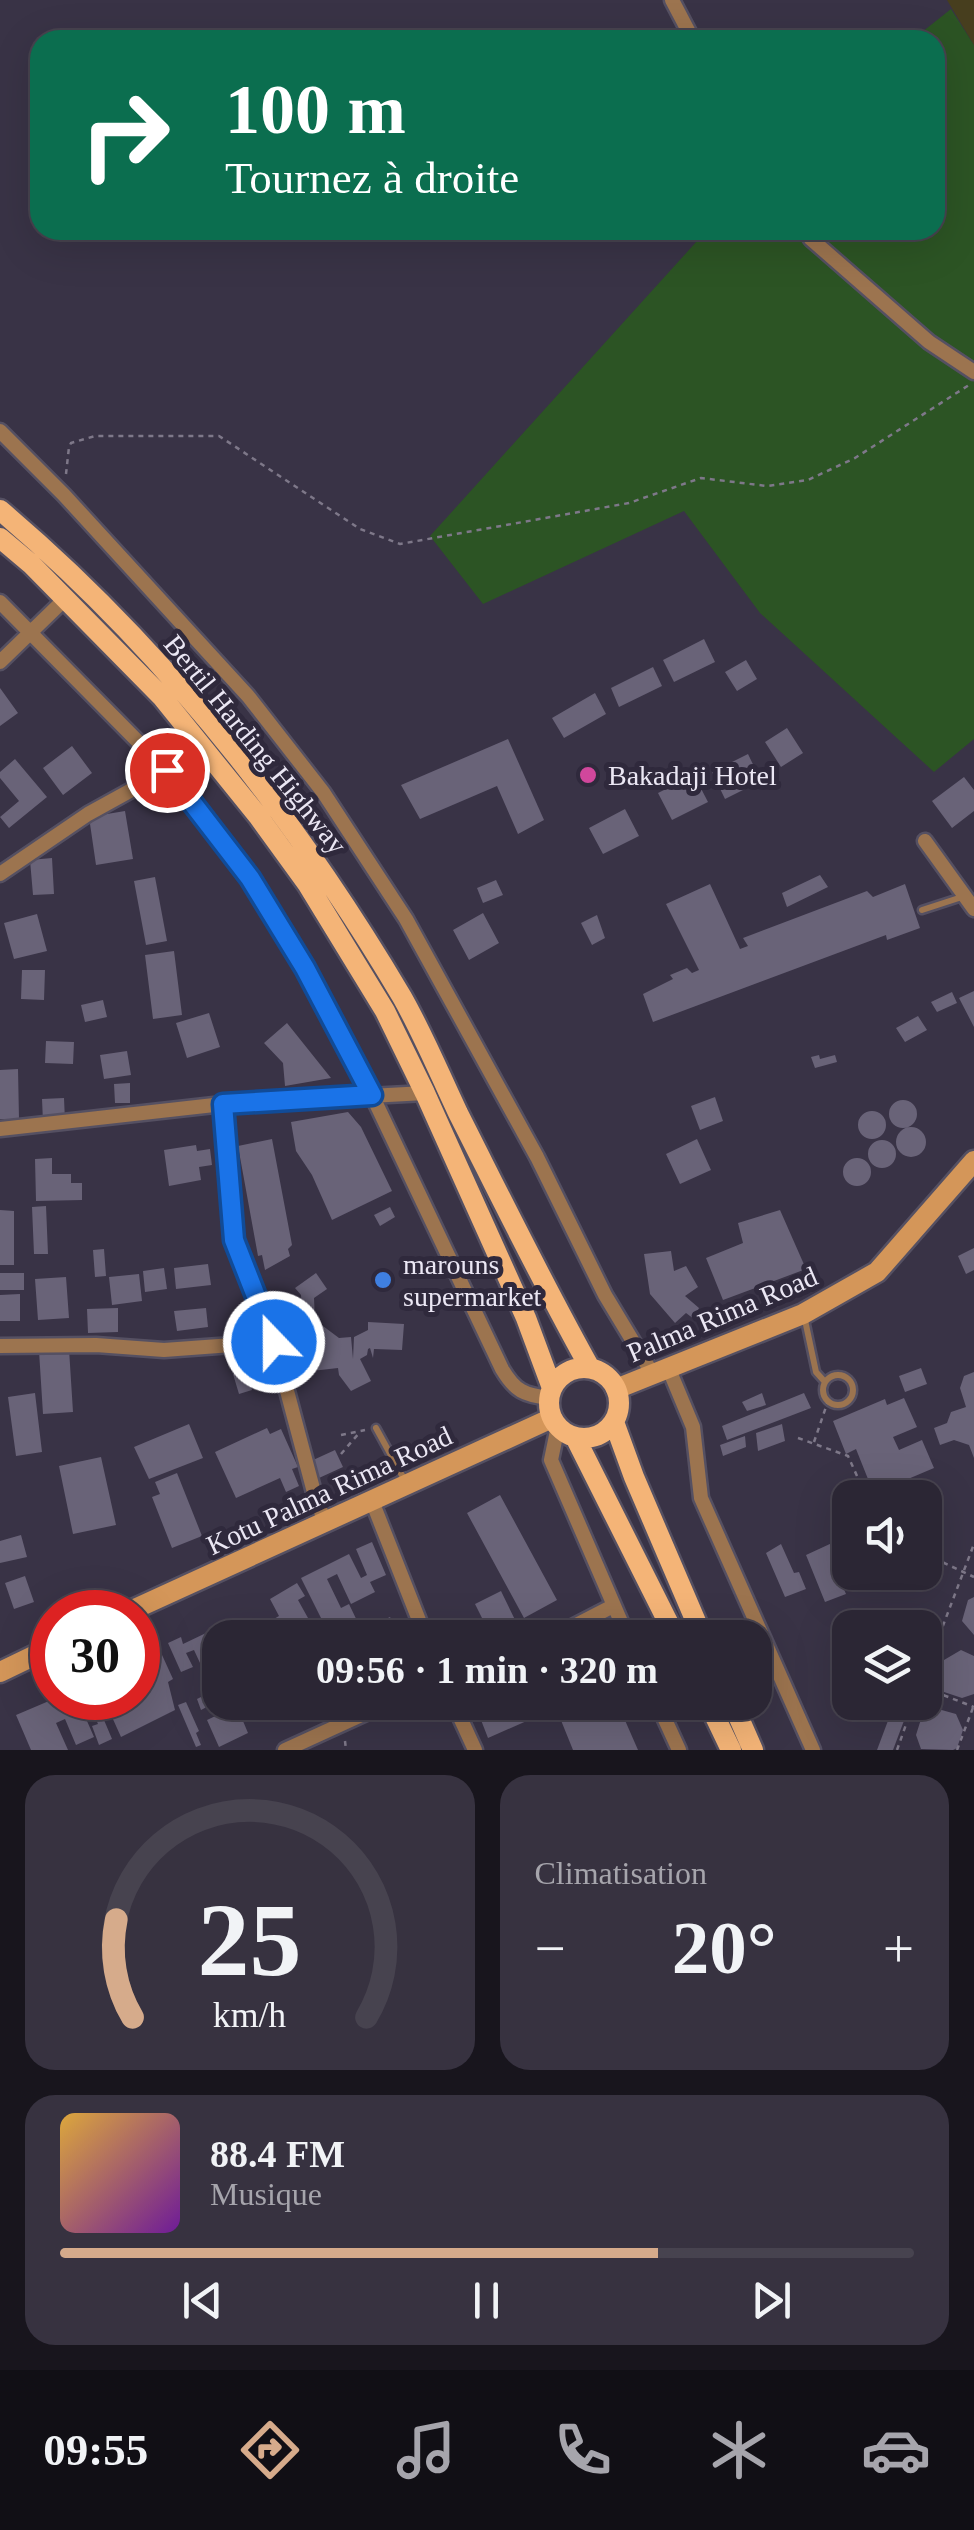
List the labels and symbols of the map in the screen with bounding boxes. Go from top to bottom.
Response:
street label: Bertil Harding Highway [158,629,353,860]
pin [125,728,210,813]
place label: Bakadaji Hotel [608,760,777,791]
marker: Bakadaji Hotel [577,764,599,786]
place label: marouns supermarket [403,1249,542,1312]
street label: Palma Rima Road [622,1260,822,1369]
marker: marouns supermarket [372,1269,394,1291]
position arrow [222,1290,326,1394]
street label: Kotu Palma Rima Road [202,1420,457,1561]
speed limit sign: 30 [30,1590,160,1720]

